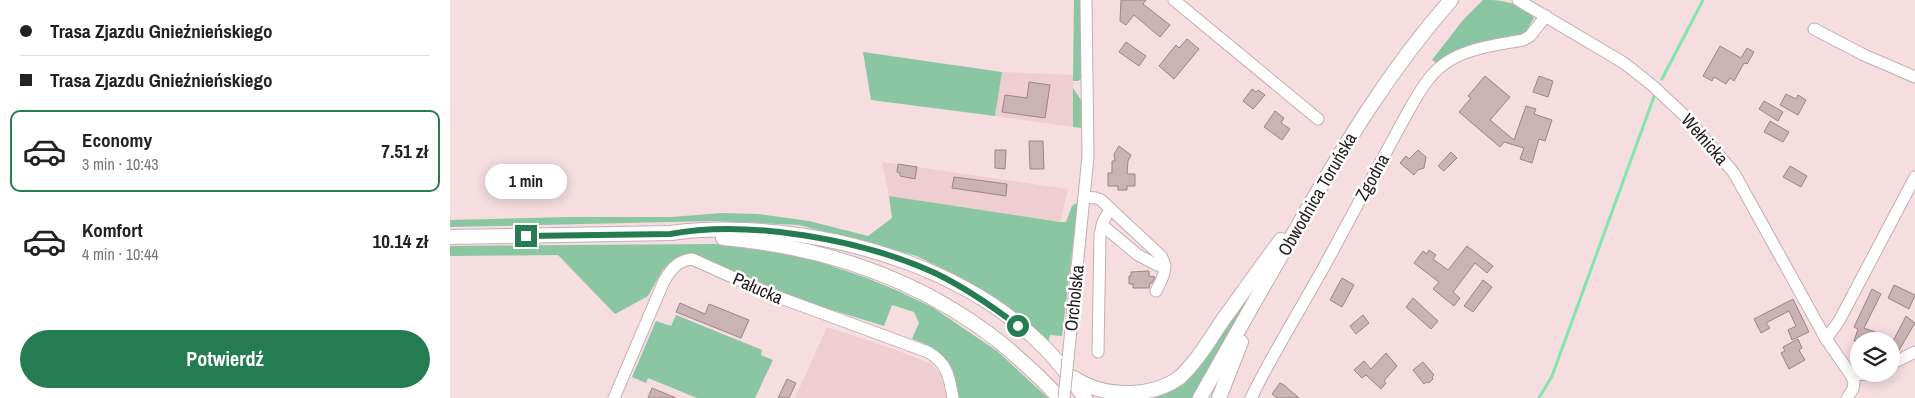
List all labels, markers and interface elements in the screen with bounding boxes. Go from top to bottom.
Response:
text: Trasa Zjazdu Gnieźnieńskiego [50,18,273,44]
text: Trasa Zjazdu Gnieźnieńskiego [50,67,273,93]
street label: Wełnicka [1676,108,1734,170]
text: Economy [82,127,152,153]
street label: Obwodnica Toruńska [1272,128,1362,260]
icon: car [22,129,67,174]
text: 7.51 zł [381,138,428,164]
street label: Zgodna [1349,149,1395,205]
text: 3 min · 10:43 [82,153,159,175]
callout: 1 min [485,164,567,198]
text: 1 min [509,170,543,192]
text: Komfort [82,217,143,243]
icon: car [22,219,67,264]
route end [515,225,537,247]
text: 10.14 zł [373,228,428,254]
text: 4 min · 10:44 [82,243,159,265]
street label: Orcholska [1058,264,1090,332]
street label: Pałucka [729,266,787,310]
route start [1007,315,1029,337]
button: Potwierdź [20,330,430,388]
map controls [1850,332,1900,382]
button: layers [1850,332,1900,382]

